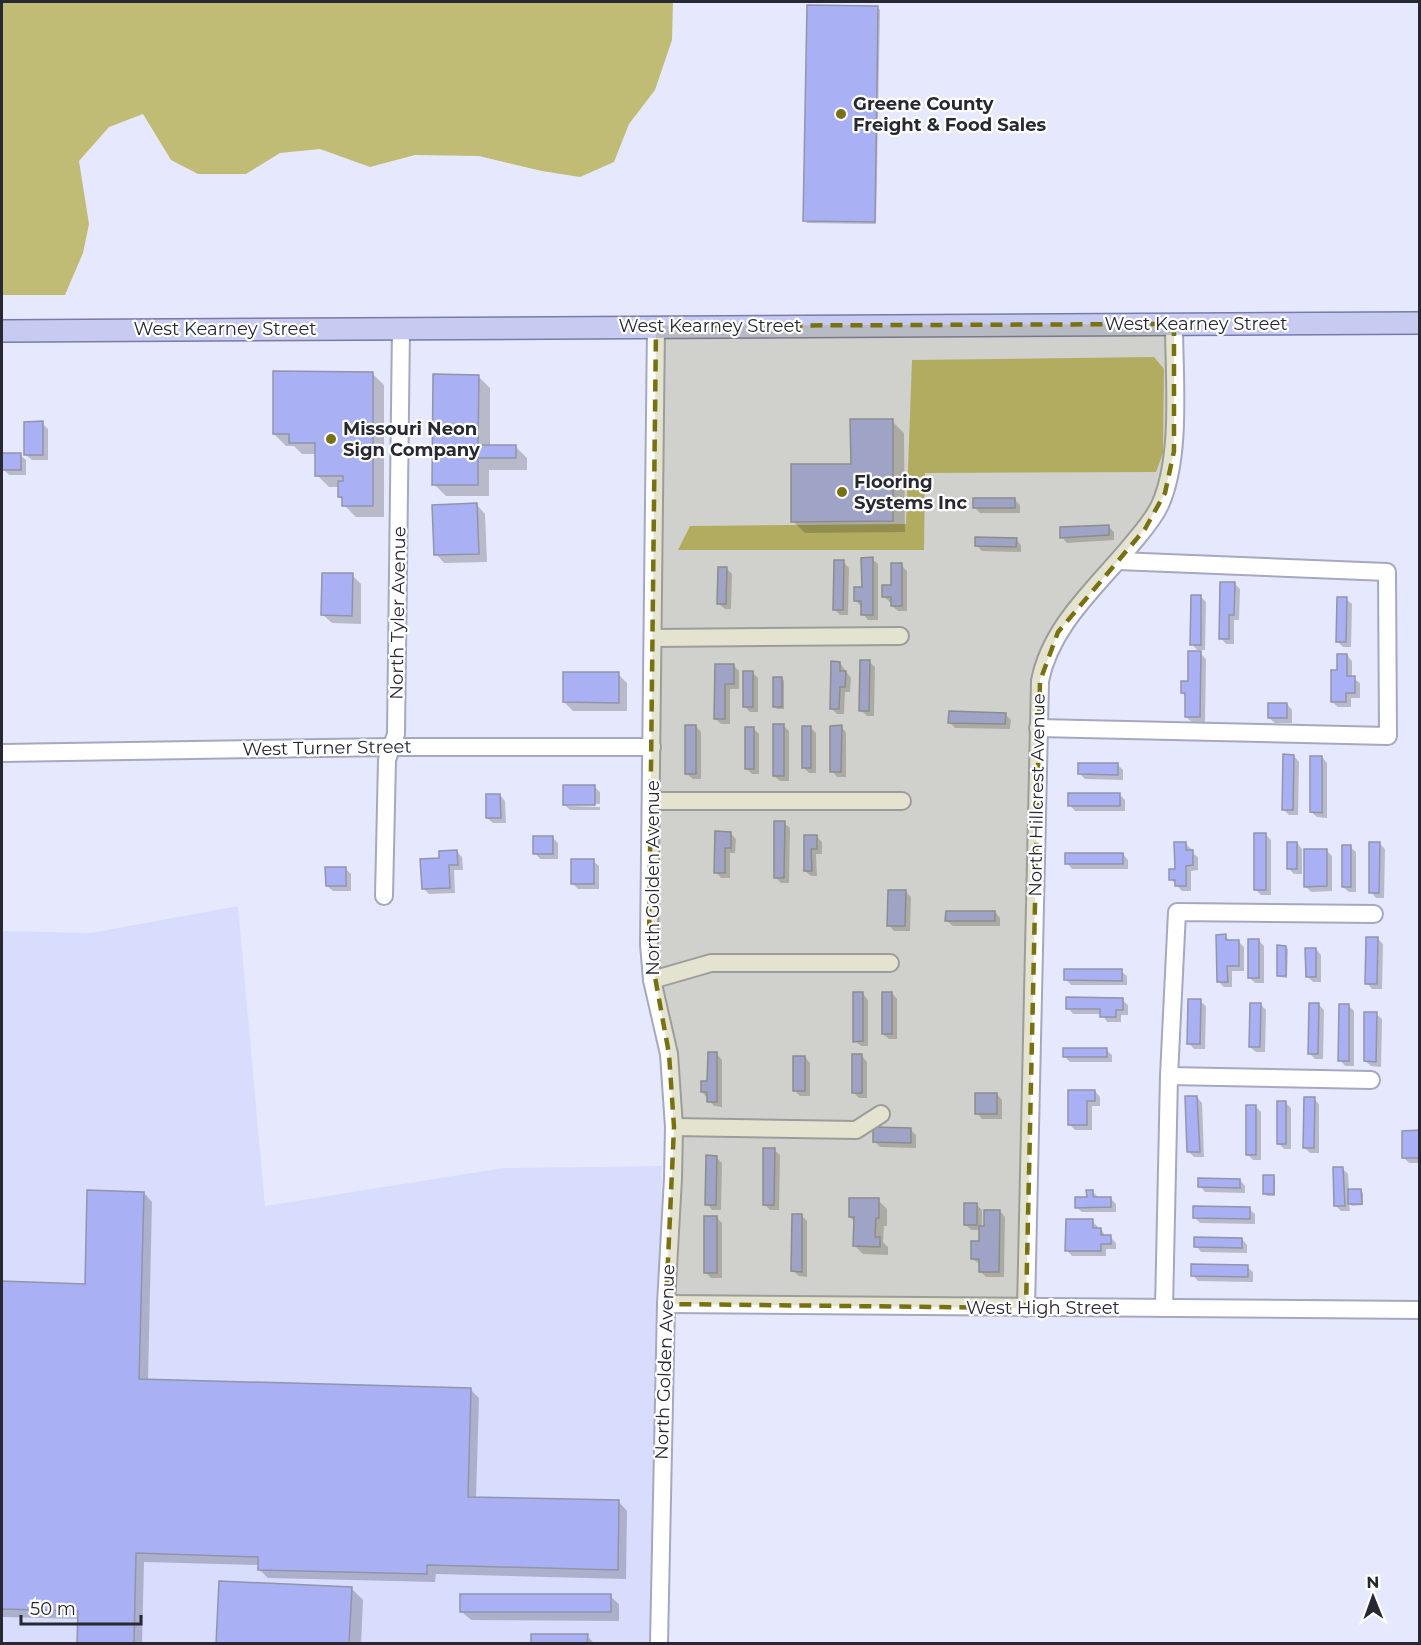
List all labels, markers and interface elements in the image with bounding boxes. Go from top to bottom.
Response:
place label: Greene County Freight & Food Sales [853,93,1047,136]
marker: Greene County Freight & Food Sales [834,107,848,121]
street label: West Kearney Street [1104,313,1288,335]
street label: West Kearney Street [618,315,802,337]
street label: West Kearney Street [133,318,317,340]
place label: Missouri Neon Sign Company [343,418,480,461]
marker: Missouri Neon Sign Company [324,432,338,446]
place label: Flooring Systems Inc [854,471,967,514]
marker: Flooring Systems Inc [835,485,849,499]
street label: North Tyler Avenue [385,526,411,700]
street label: North Hillcrest Avenue [1024,693,1050,897]
street label: West Turner Street [242,736,412,760]
street label: North Golden Avenue [642,780,664,976]
street label: North Golden Avenue [651,1264,679,1460]
street label: West High Street [966,1297,1120,1319]
north arrow [1343,1567,1403,1627]
text: N [1366,1573,1379,1592]
scale bar [21,1588,141,1626]
text: 50 m [30,1598,76,1620]

